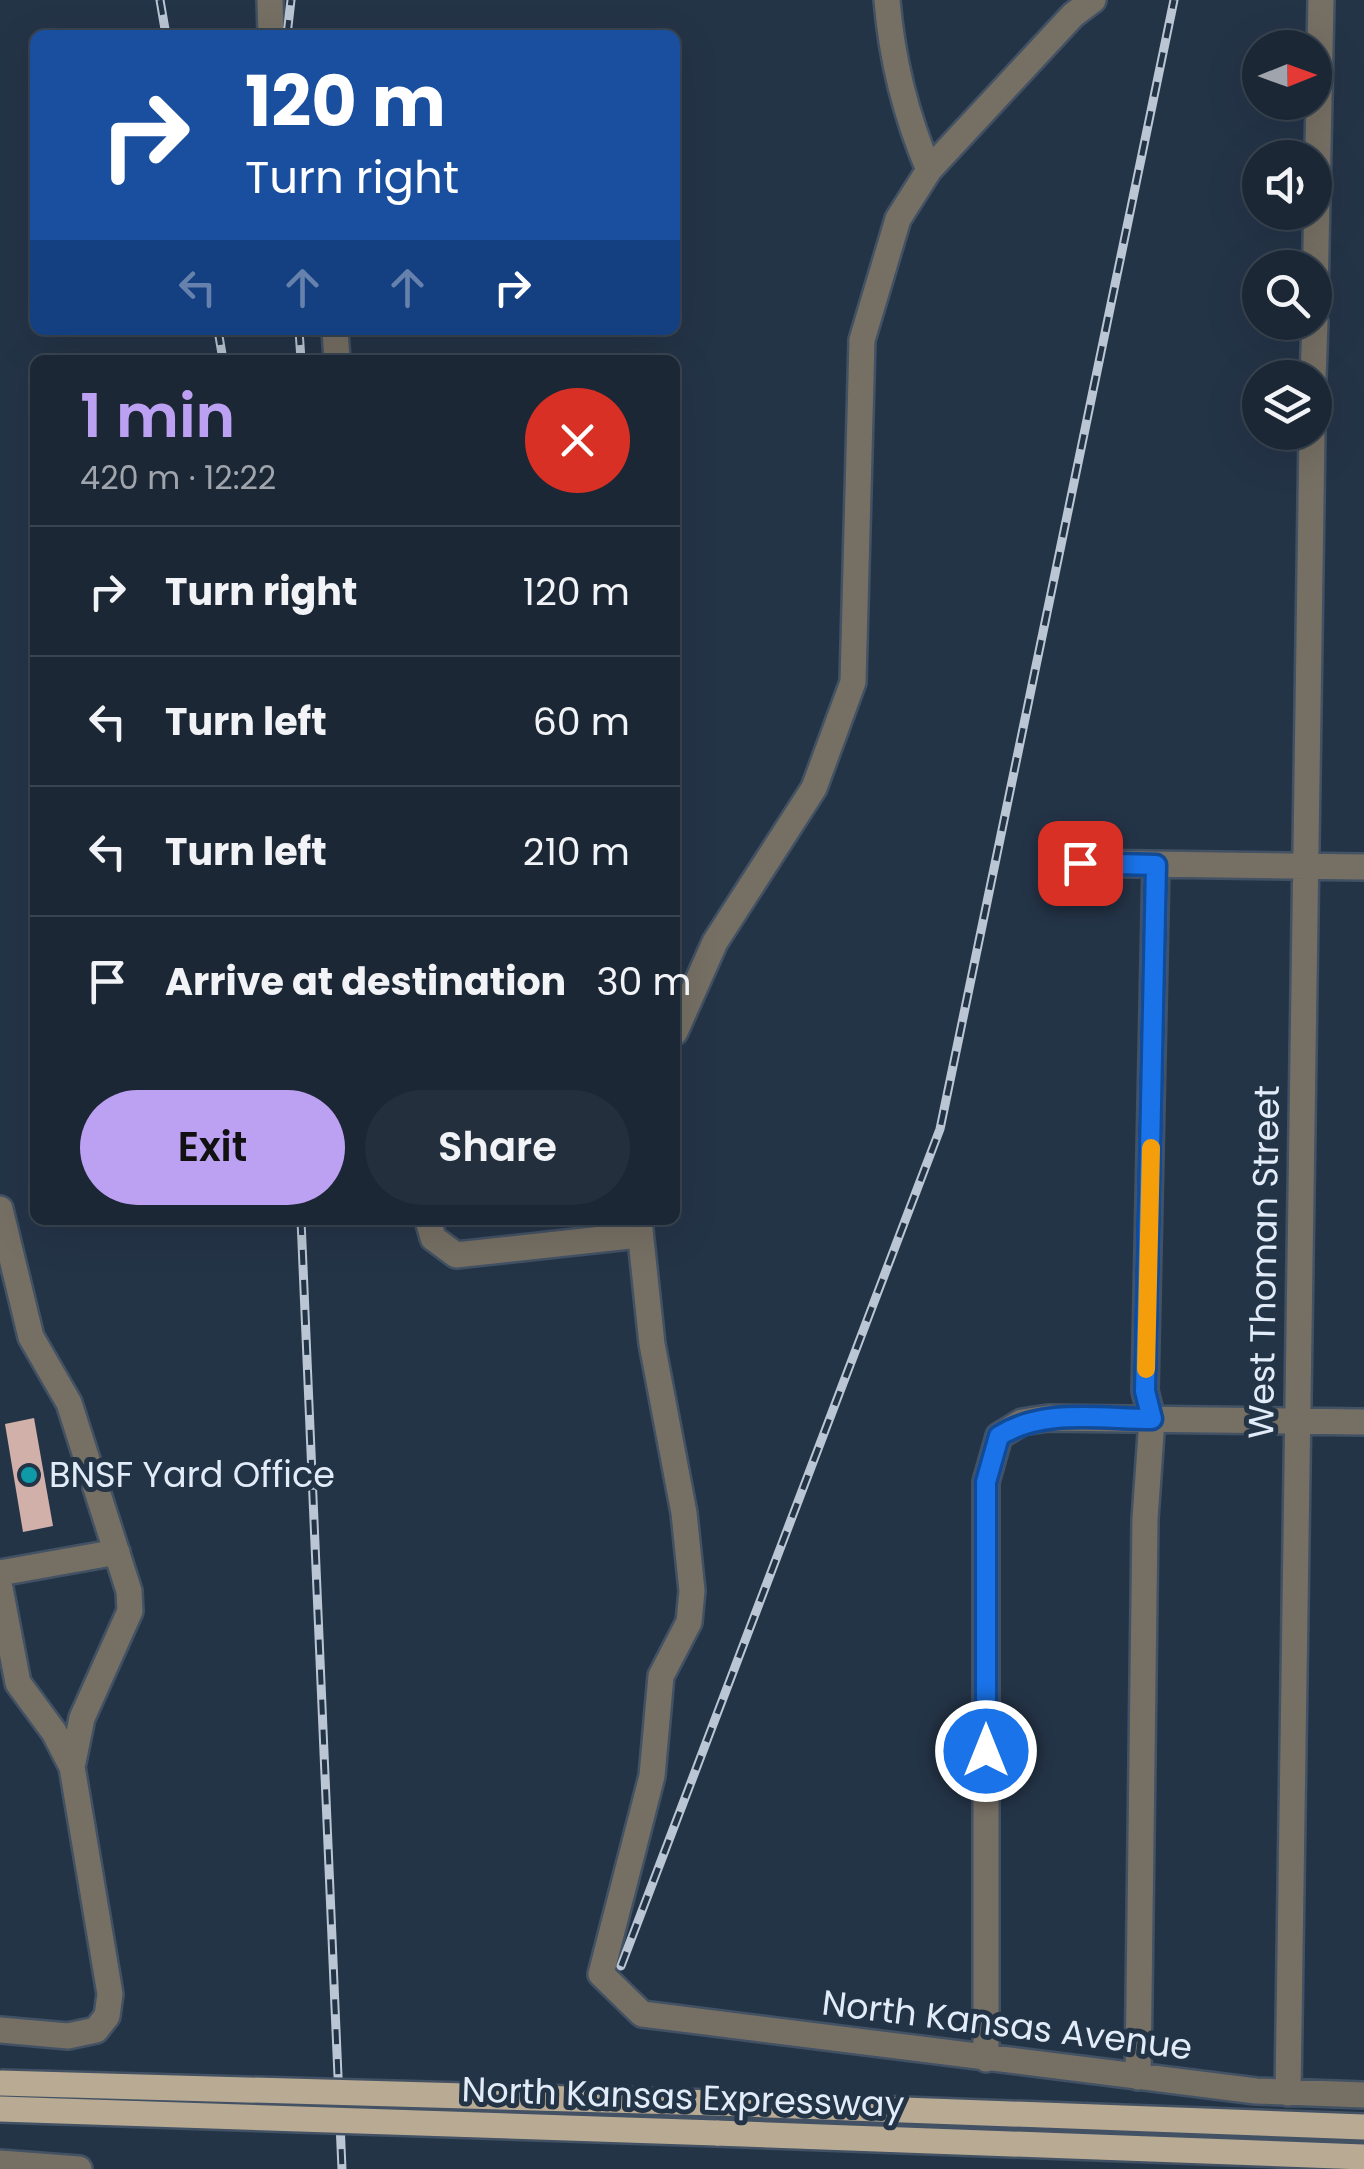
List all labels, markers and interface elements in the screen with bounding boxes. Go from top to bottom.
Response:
north arrow [1242,30,1332,120]
map controls [1242,30,1332,450]
text: 120 m [245,52,446,151]
icon: right [80,70,210,200]
button: sound [1242,140,1332,230]
text: Turn right [245,146,459,209]
button: search [1242,250,1332,340]
icon: left [170,260,225,315]
icon: ahead [275,260,330,315]
icon: ahead [380,260,435,315]
icon: right [485,260,540,315]
button: layers [1242,360,1332,450]
text: 1 min [80,374,235,458]
button: close [525,388,630,493]
text: 420 m · 12:22 [80,455,276,500]
icon: right [80,564,135,619]
text: Turn right [165,565,357,618]
text: 120 m [523,565,630,618]
icon: left [80,694,135,749]
text: Turn left [165,695,327,748]
text: 60 m [533,695,630,748]
pin [1038,821,1123,906]
icon: left [80,824,135,879]
text: Turn left [165,825,327,878]
text: 210 m [523,825,630,878]
icon: arrive [1053,836,1108,891]
icon: arrive [80,954,135,1009]
text: Arrive at destination [165,955,566,1008]
text: 30 m [596,955,692,1008]
street label: West Thoman Street [1236,1085,1291,1439]
button: Exit [80,1090,345,1205]
button: Share [365,1090,630,1205]
place label: BNSF Yard Office [49,1450,335,1499]
marker: BNSF Yard Office [18,1464,40,1486]
position arrow [934,1699,1038,1803]
street label: North Kansas Avenue [819,1977,1195,2072]
street label: North Kansas Expressway [461,2064,905,2129]

